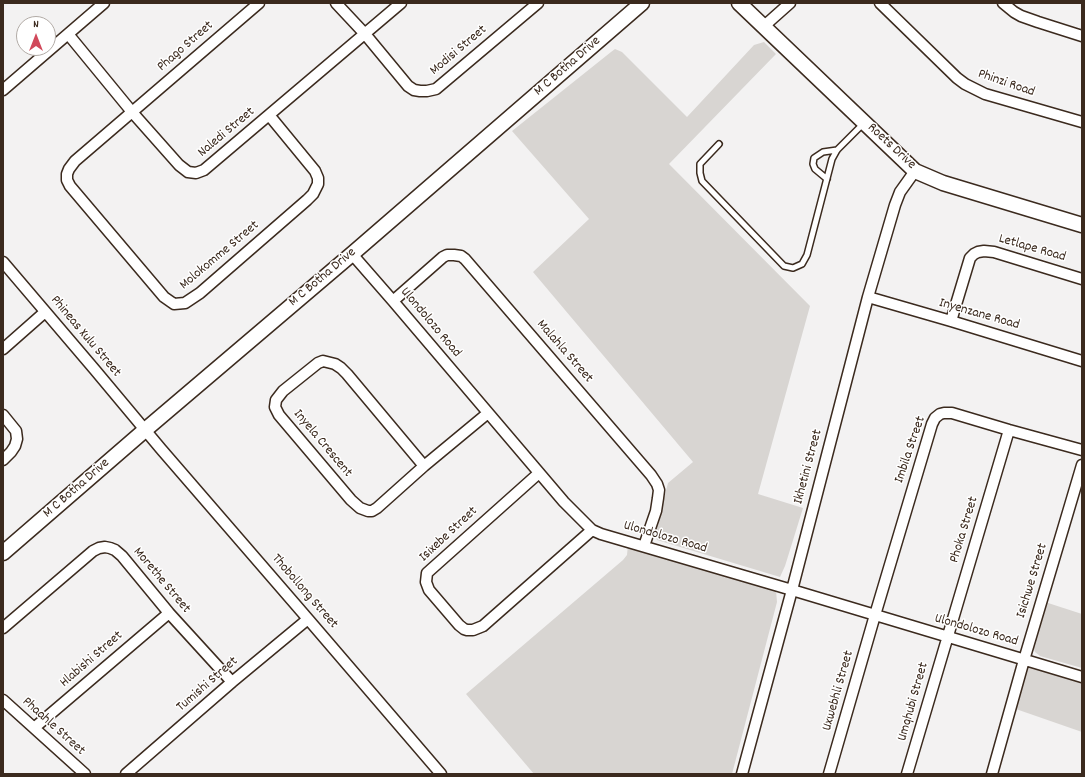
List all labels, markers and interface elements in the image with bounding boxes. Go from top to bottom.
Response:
north arrow [16,16,56,56]
text: N [33,17,39,33]
street label: Phago Street [154,18,218,76]
street label: Modisi Street [427,22,491,80]
street label: M C Botha Drive [531,34,605,100]
street label: Phinzi Road [975,66,1037,102]
street label: Naledi Street [195,104,259,162]
street label: Roets Drive [863,120,919,174]
street label: Molokomme Street [177,218,263,294]
street label: Letlape Road [997,231,1067,267]
street label: M C Botha Drive [286,245,360,311]
street label: Ulondolozo Road [396,285,464,361]
street label: Phineas Xulu Street [46,293,124,381]
street label: Inyenzane Road [937,295,1021,335]
street label: Malahla Street [532,317,596,387]
street label: Inyela Crescent [289,407,355,481]
street label: Imbila Street [892,414,930,486]
street label: Ikhetini Street [791,428,827,506]
street label: M C Botha Drive [40,456,114,522]
street label: Phoka Street [947,495,983,565]
street label: Isixebe Street [416,504,482,566]
street label: Ulondolozo Road [621,518,709,558]
street label: Isichwe Street [1014,542,1052,620]
street label: Morethe Street [129,545,193,617]
street label: Thobollong Street [267,551,341,633]
street label: Ulondolozo Road [932,611,1020,651]
street label: Hlabishi Street [57,628,127,692]
street label: Uxwebhli Street [820,649,858,733]
street label: Tumishi Street [174,654,242,716]
street label: Umqhubi Street [895,661,933,743]
street label: Phaahle Street [18,694,88,760]

